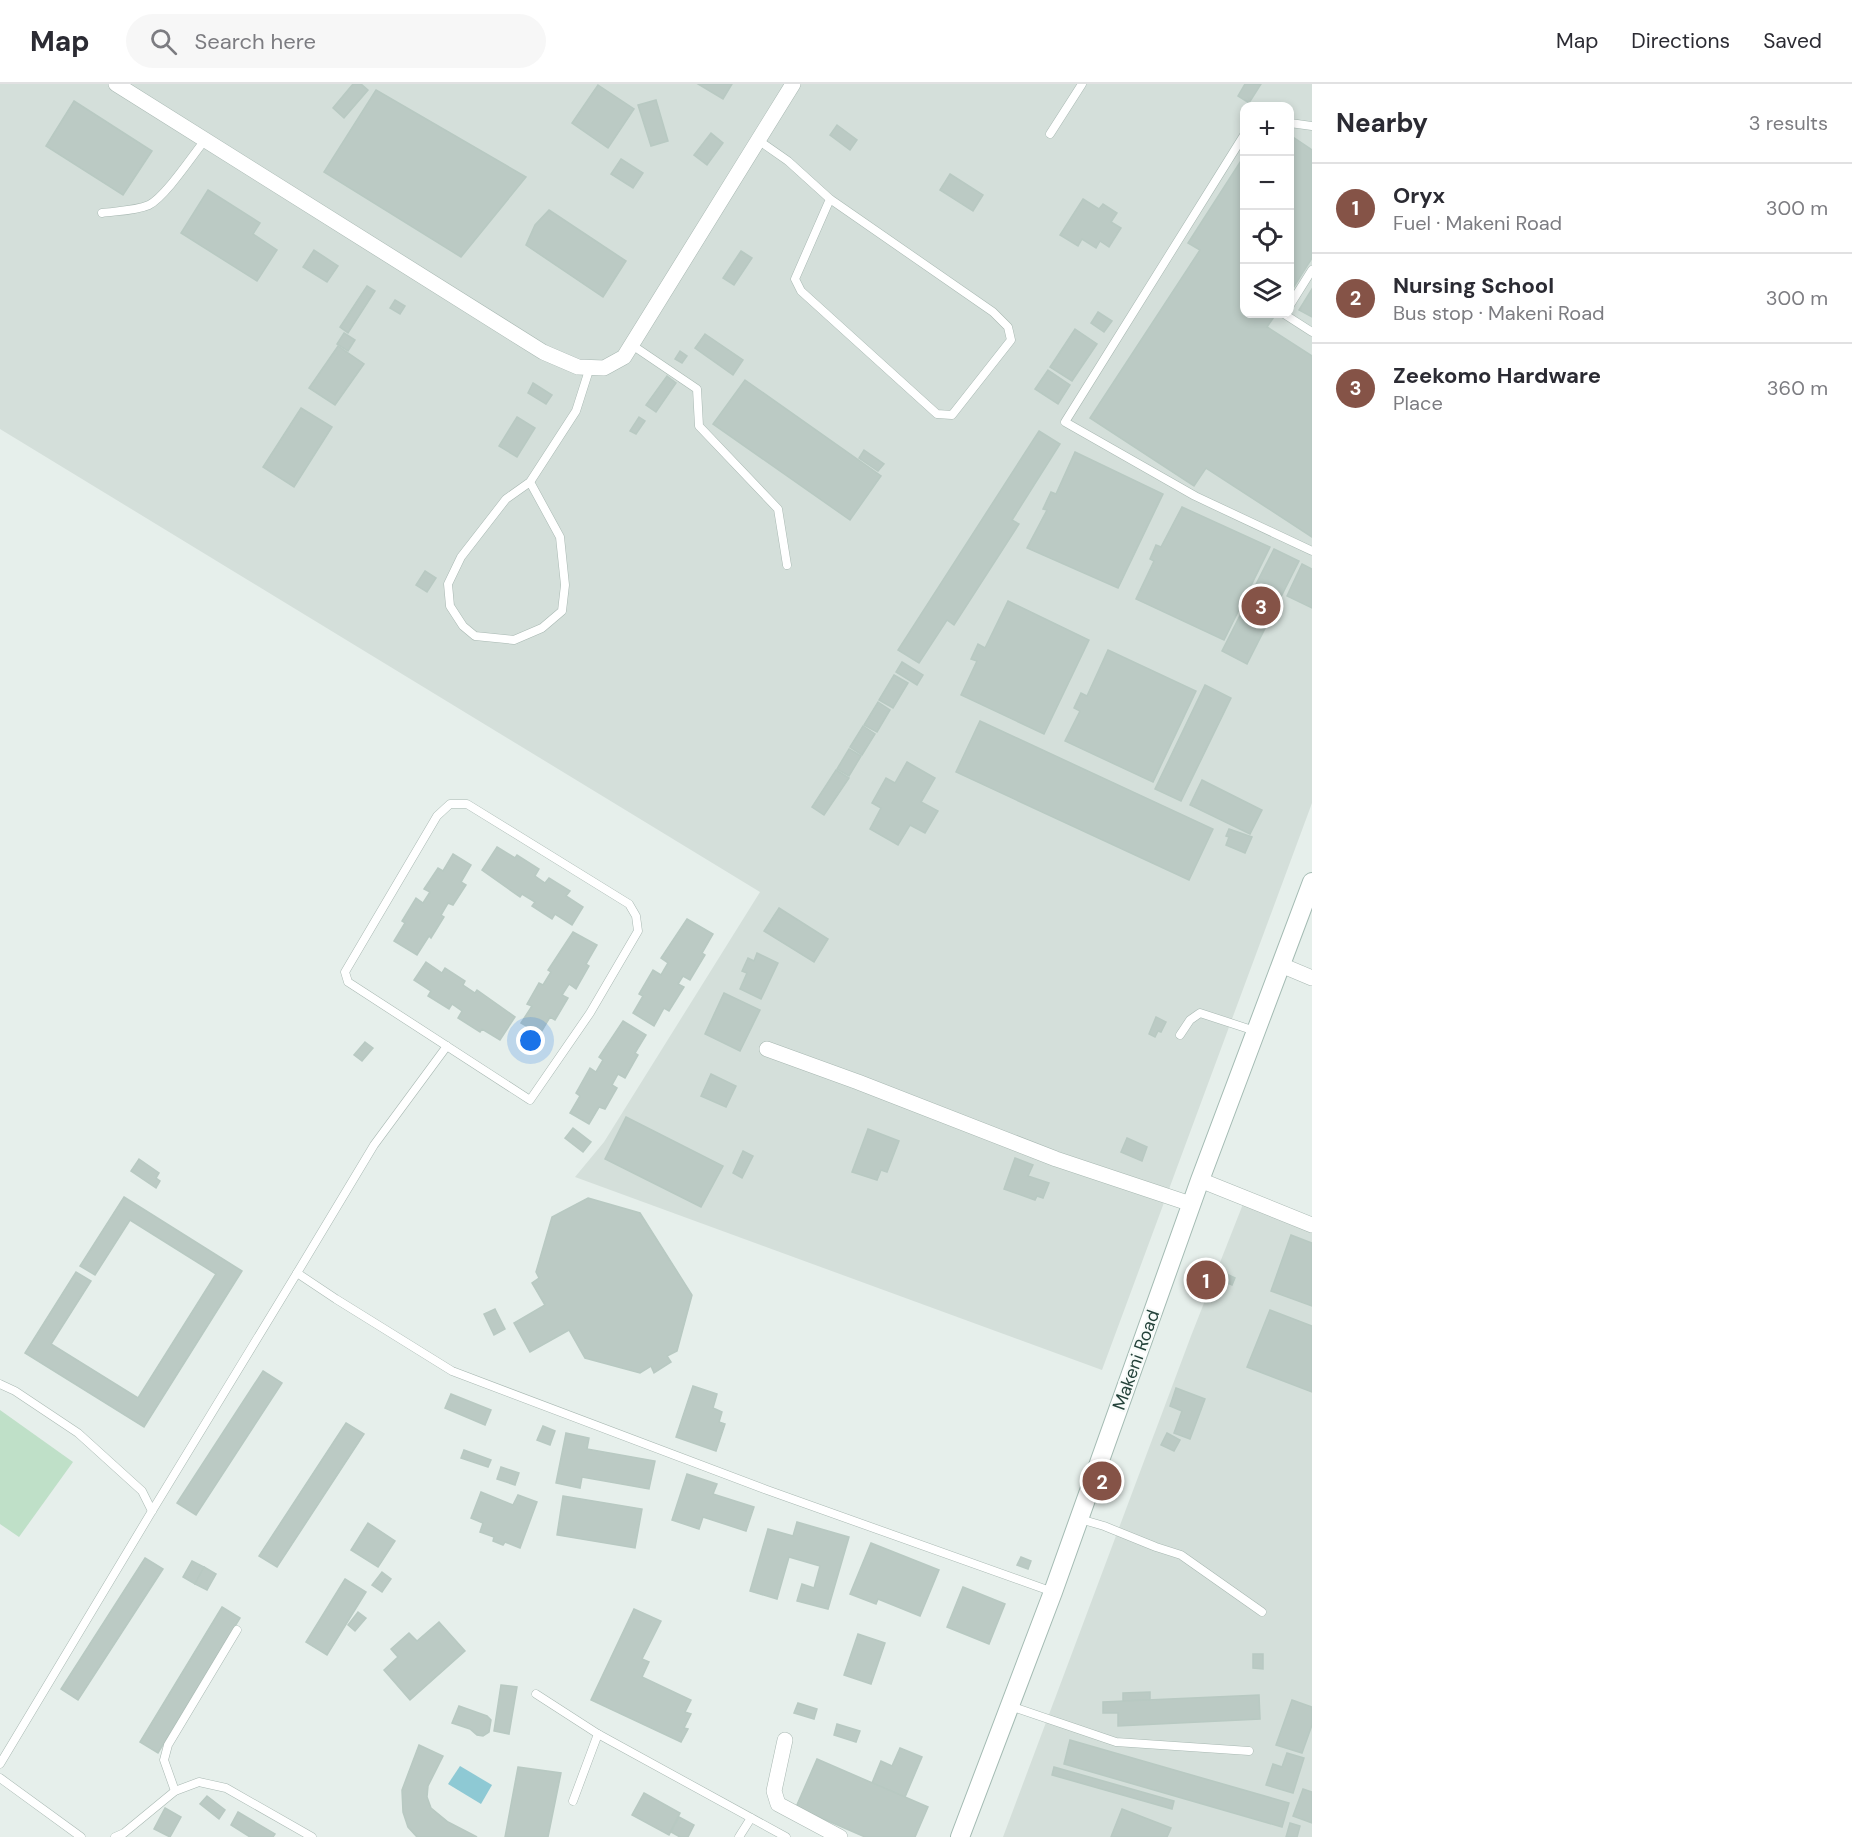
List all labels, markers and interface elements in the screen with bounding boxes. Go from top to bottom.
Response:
search box [126,14,546,68]
text: Map [30,23,90,60]
icon: search [147,25,180,58]
text: Search here [195,27,316,56]
text: Map [1556,27,1598,55]
text: Directions [1631,27,1730,55]
text: Saved [1763,27,1822,55]
map controls [1240,102,1294,318]
button: + [1240,102,1294,156]
text: Nearby [1336,106,1428,140]
text: 3 results [1749,110,1828,136]
button: − [1240,156,1294,210]
text: Oryx [1393,181,1445,210]
text: 1 [1352,195,1359,221]
text: 300 m [1766,195,1828,221]
button: locate [1240,210,1294,264]
text: Fuel · Makeni Road [1393,210,1562,236]
button: layers [1240,264,1294,318]
text: Nursing School [1393,271,1554,300]
text: 2 [1350,285,1361,311]
text: 300 m [1766,285,1828,311]
text: Bus stop · Makeni Road [1393,300,1605,326]
text: Zeekomo Hardware [1393,361,1601,390]
text: 3 [1349,375,1362,401]
text: 360 m [1767,375,1828,401]
text: Place [1393,390,1443,416]
pin: 3 [1242,584,1280,628]
your location [516,1026,545,1055]
pin: 1 [1186,1258,1226,1302]
street label: Makeni Road [1107,1307,1165,1413]
pin: 2 [1082,1458,1122,1504]

